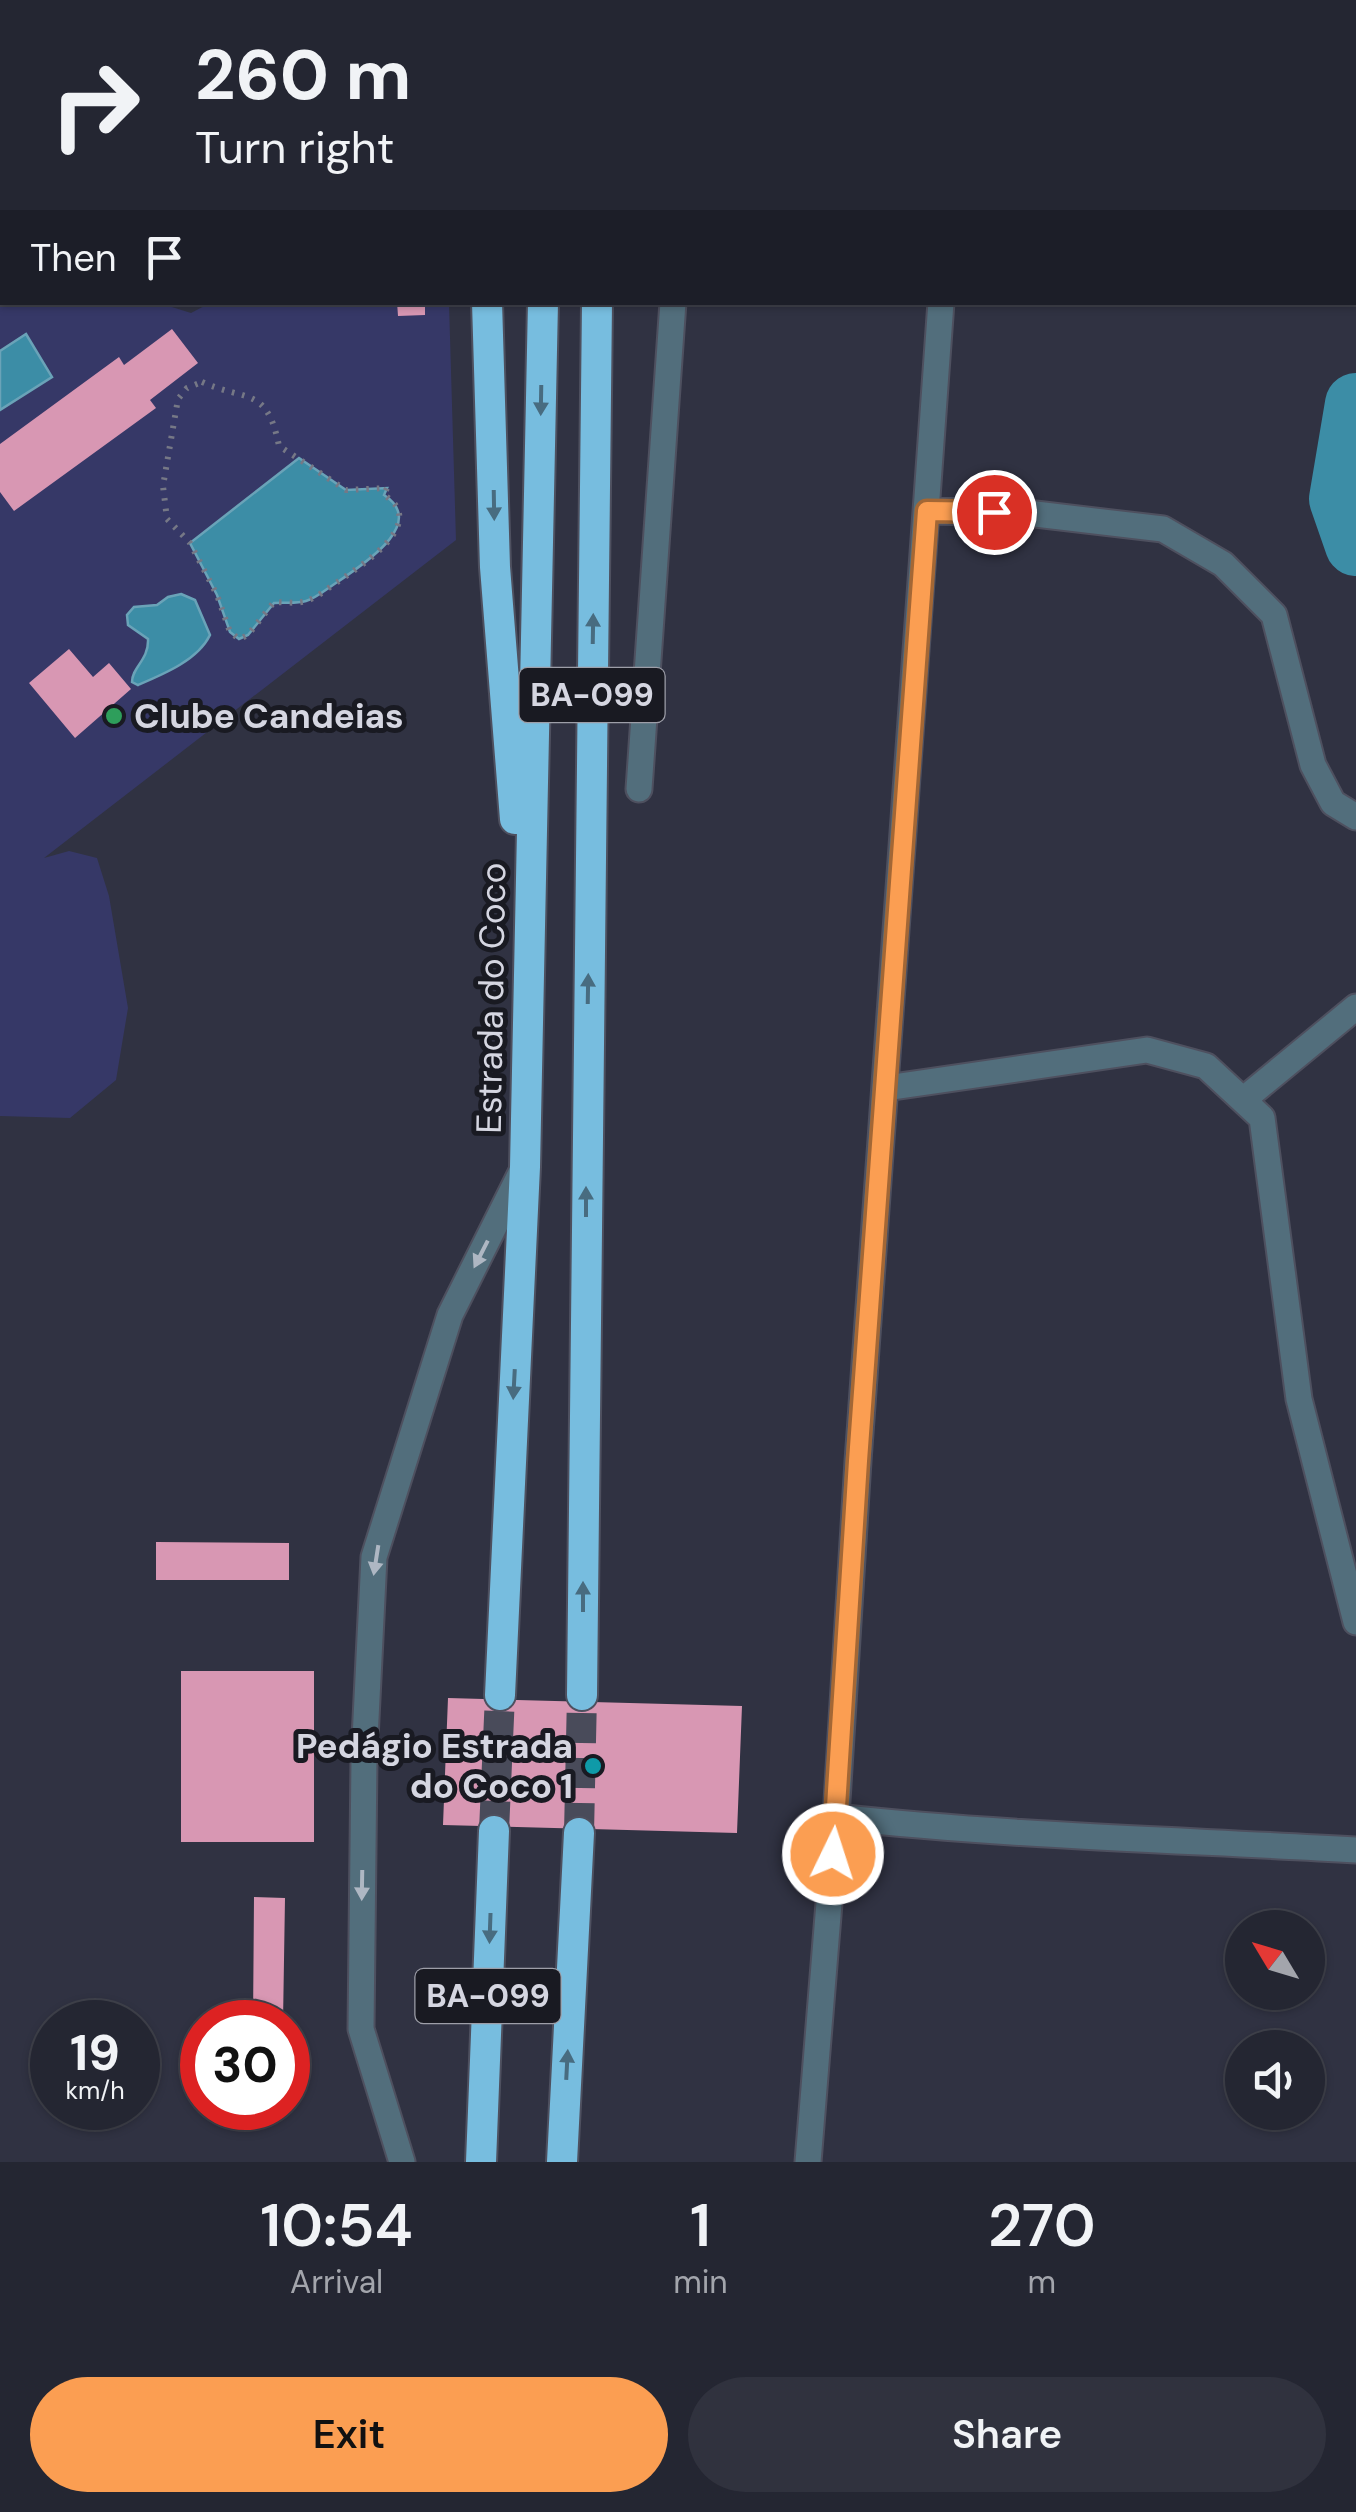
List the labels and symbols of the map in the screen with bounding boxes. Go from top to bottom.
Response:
one-way arrow [533,384,549,416]
pin [952,470,1037,555]
one-way arrow [487,489,503,521]
one-way arrow [585,613,601,645]
road number: BA-099 [520,668,664,722]
place label: Clube Candeias [134,693,404,739]
marker: Clube Candeias [103,705,125,727]
street label: Estrada do Coco [466,862,516,1134]
one-way arrow [580,973,596,1005]
one-way arrow [578,1186,594,1218]
one-way arrow [473,1240,490,1269]
one-way arrow [506,1368,522,1400]
one-way arrow [367,1545,383,1576]
one-way arrow [575,1581,591,1613]
place label: Pedágio Estrada do Coco 1 [296,1723,573,1809]
marker: Pedágio Estrada do Coco 1 [582,1755,604,1777]
position arrow [781,1802,885,1906]
one-way arrow [354,1869,370,1901]
north arrow [1225,1910,1325,2010]
one-way arrow [482,1913,498,1945]
road number: BA-099 [416,1969,560,2023]
speed limit sign: 30 [180,2000,310,2130]
one-way arrow [559,2048,575,2080]

